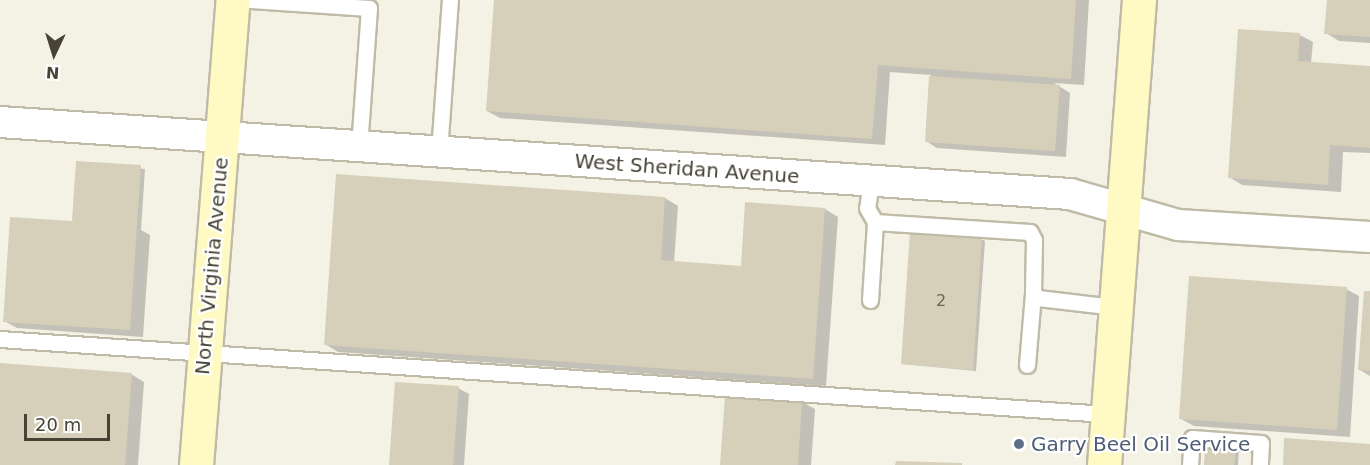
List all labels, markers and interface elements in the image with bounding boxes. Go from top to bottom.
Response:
north arrow [24,24,84,84]
text: N [45,63,60,82]
street label: West Sheridan Avenue [574,149,800,189]
street label: North Virginia Avenue [191,156,233,376]
house number: 2 [936,291,946,311]
scale bar [27,402,112,440]
text: 20 m [35,414,81,435]
place label: Garry Beel Oil Service [1031,432,1250,456]
marker: Garry Beel Oil Service [1012,437,1026,451]

